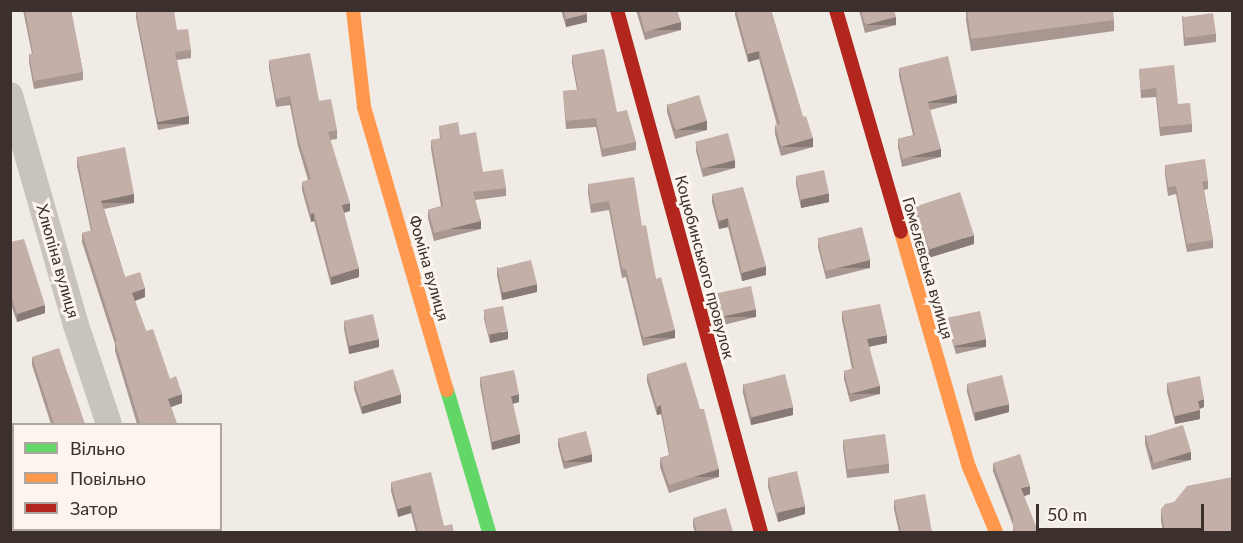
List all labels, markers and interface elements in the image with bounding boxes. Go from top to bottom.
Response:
street label: Коцюбинського провулок [671,173,739,361]
street label: Гомелєвська вулиця [899,195,957,341]
street label: Хлюпіна вулиця [33,202,83,320]
street label: Фоміна вулиця [405,213,453,323]
legend [12,423,222,531]
text: Вільно [70,437,125,459]
text: Повільно [70,467,146,489]
scale bar [1039,492,1207,530]
text: Затор [70,497,118,519]
text: 50 m [1047,503,1087,525]

